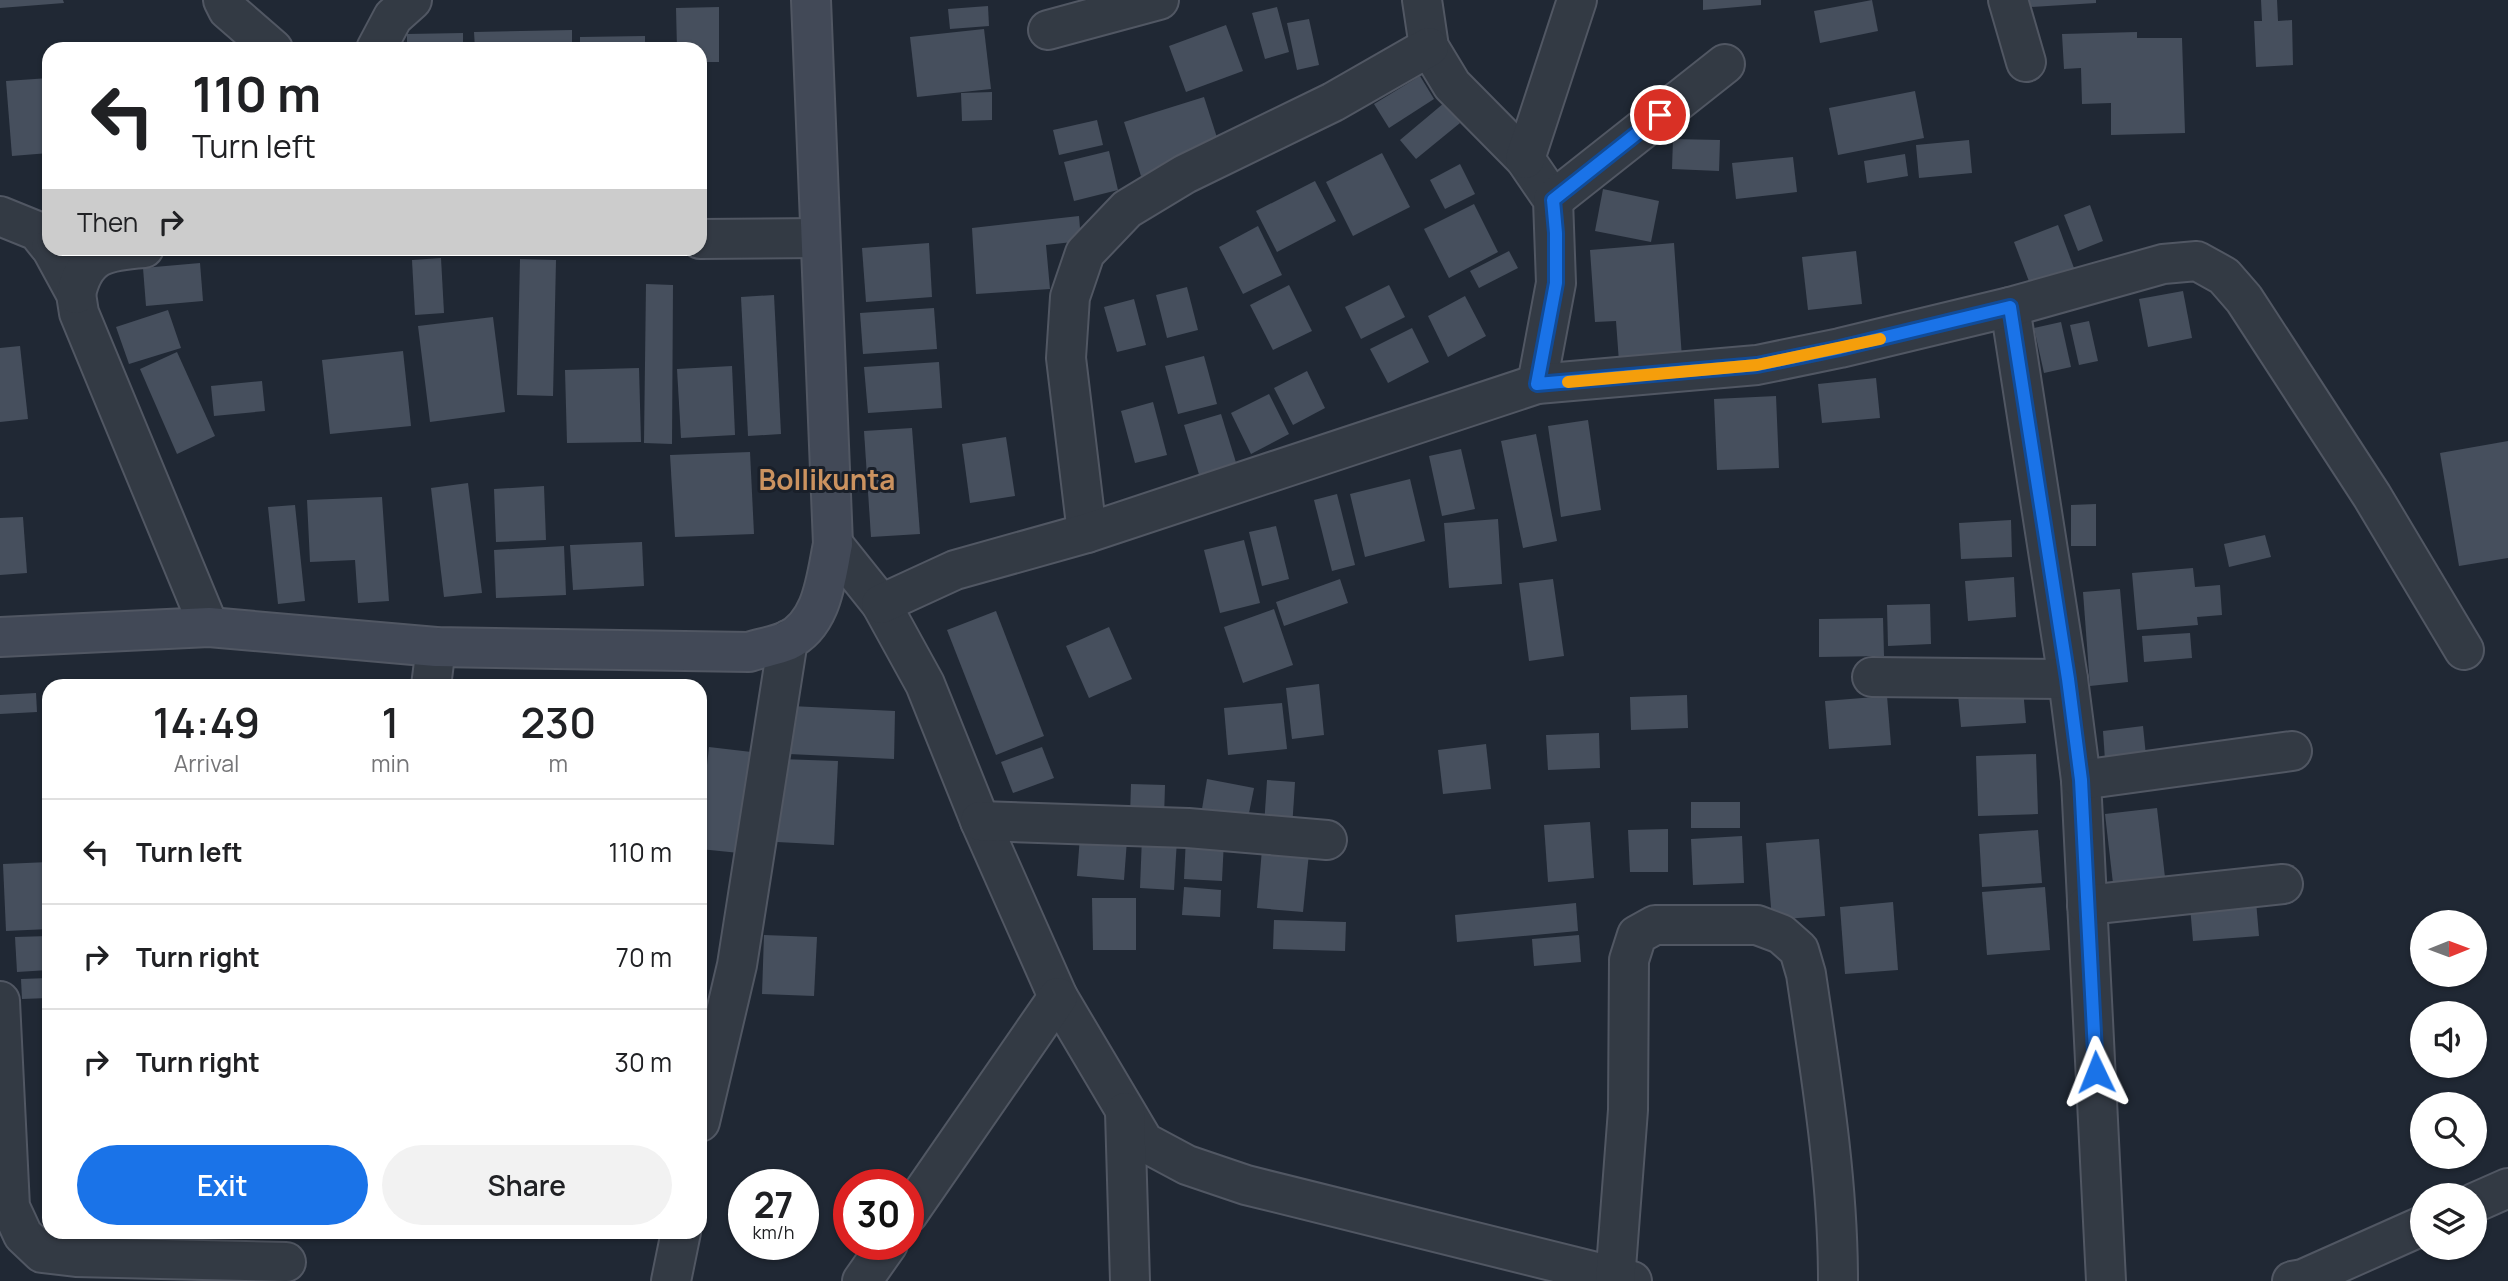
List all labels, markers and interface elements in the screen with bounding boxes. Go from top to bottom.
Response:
text: 110 m [192,60,321,127]
icon: left [77,70,168,161]
pin [1630,85,1690,145]
icon: arrive [1641,96,1679,134]
text: Turn left [192,124,316,168]
icon: right [152,203,190,241]
text: Then [77,204,138,240]
district label: Bollikunta [759,460,895,498]
text: 14:49 [153,693,260,751]
text: 1 [381,693,399,751]
text: 230 [520,693,596,751]
text: Arrival [174,747,239,779]
text: min [371,747,410,779]
text: m [549,747,568,779]
icon: left [77,833,115,871]
text: Turn left [136,834,243,870]
text: 110 m [609,834,672,870]
north arrow [2410,910,2487,987]
map controls [2410,910,2487,1260]
icon: right [77,938,115,976]
text: Turn right [136,939,260,975]
text: 70 m [616,939,672,975]
button: sound [2410,1001,2487,1078]
position arrow [2059,1035,2133,1109]
icon: right [77,1043,115,1081]
text: Turn right [136,1044,260,1080]
text: 30 m [615,1044,672,1080]
button: search [2410,1092,2487,1169]
button: Exit [77,1145,368,1225]
button: Share [382,1145,672,1225]
speed limit sign: 30 [833,1169,924,1260]
text: 27 [754,1181,793,1229]
button: layers [2410,1183,2487,1260]
text: km/h [753,1220,794,1244]

